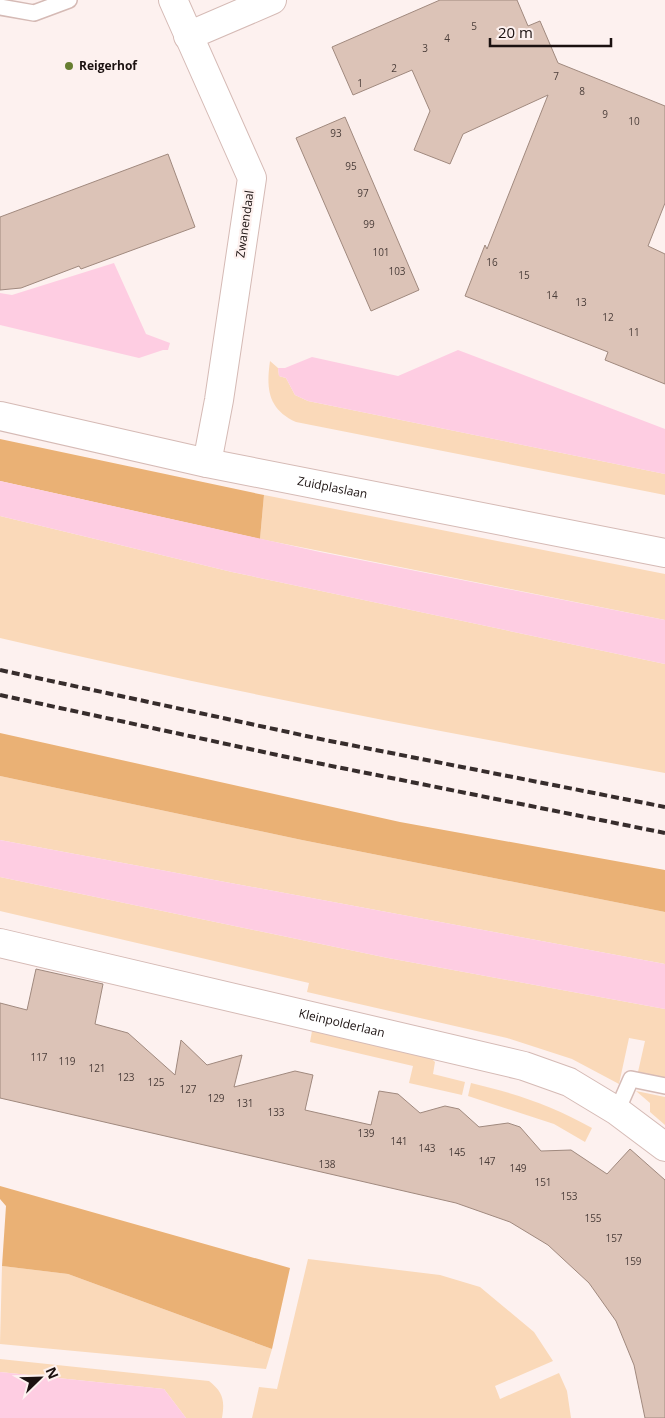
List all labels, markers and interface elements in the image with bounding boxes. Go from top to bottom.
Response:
scale bar [490,15,611,47]
house number: 5 [471,19,477,33]
text: 20 m [498,22,533,42]
house number: 4 [444,31,450,45]
house number: 3 [422,41,428,55]
place label: Reigerhof [79,57,138,74]
marker: Reigerhof [63,60,75,72]
house number: 2 [391,61,397,75]
house number: 7 [553,69,559,83]
house number: 1 [357,76,363,90]
house number: 8 [579,84,585,98]
house number: 9 [602,107,608,121]
house number: 10 [628,114,640,128]
house number: 93 [330,126,342,140]
house number: 95 [345,159,357,173]
house number: 97 [357,186,369,200]
street label: Zwanendaal [231,189,258,259]
house number: 99 [363,217,375,231]
house number: 101 [372,245,390,259]
house number: 16 [486,255,498,269]
house number: 103 [388,264,406,278]
house number: 15 [518,268,530,282]
house number: 14 [546,288,558,302]
house number: 13 [575,295,587,309]
house number: 12 [602,310,614,324]
house number: 11 [628,325,640,339]
street label: Zuidplaslaan [296,472,369,502]
street label: Kleinpolderlaan [297,1004,387,1041]
house number: 117 [30,1050,48,1064]
house number: 119 [58,1054,76,1068]
house number: 121 [88,1061,106,1075]
house number: 123 [117,1070,135,1084]
house number: 125 [147,1075,165,1089]
house number: 127 [179,1082,197,1096]
house number: 129 [207,1091,225,1105]
house number: 131 [236,1096,254,1110]
house number: 133 [267,1105,285,1119]
house number: 139 [357,1126,375,1140]
house number: 141 [390,1134,408,1148]
house number: 143 [418,1141,436,1155]
house number: 145 [448,1145,466,1159]
house number: 147 [478,1154,496,1168]
house number: 138 [318,1157,336,1171]
house number: 149 [509,1161,527,1175]
house number: 151 [534,1175,552,1189]
house number: 153 [560,1189,578,1203]
house number: 155 [584,1211,602,1225]
house number: 157 [605,1231,623,1245]
house number: 159 [624,1254,642,1268]
north arrow [15,1353,65,1403]
text: N [41,1364,63,1382]

